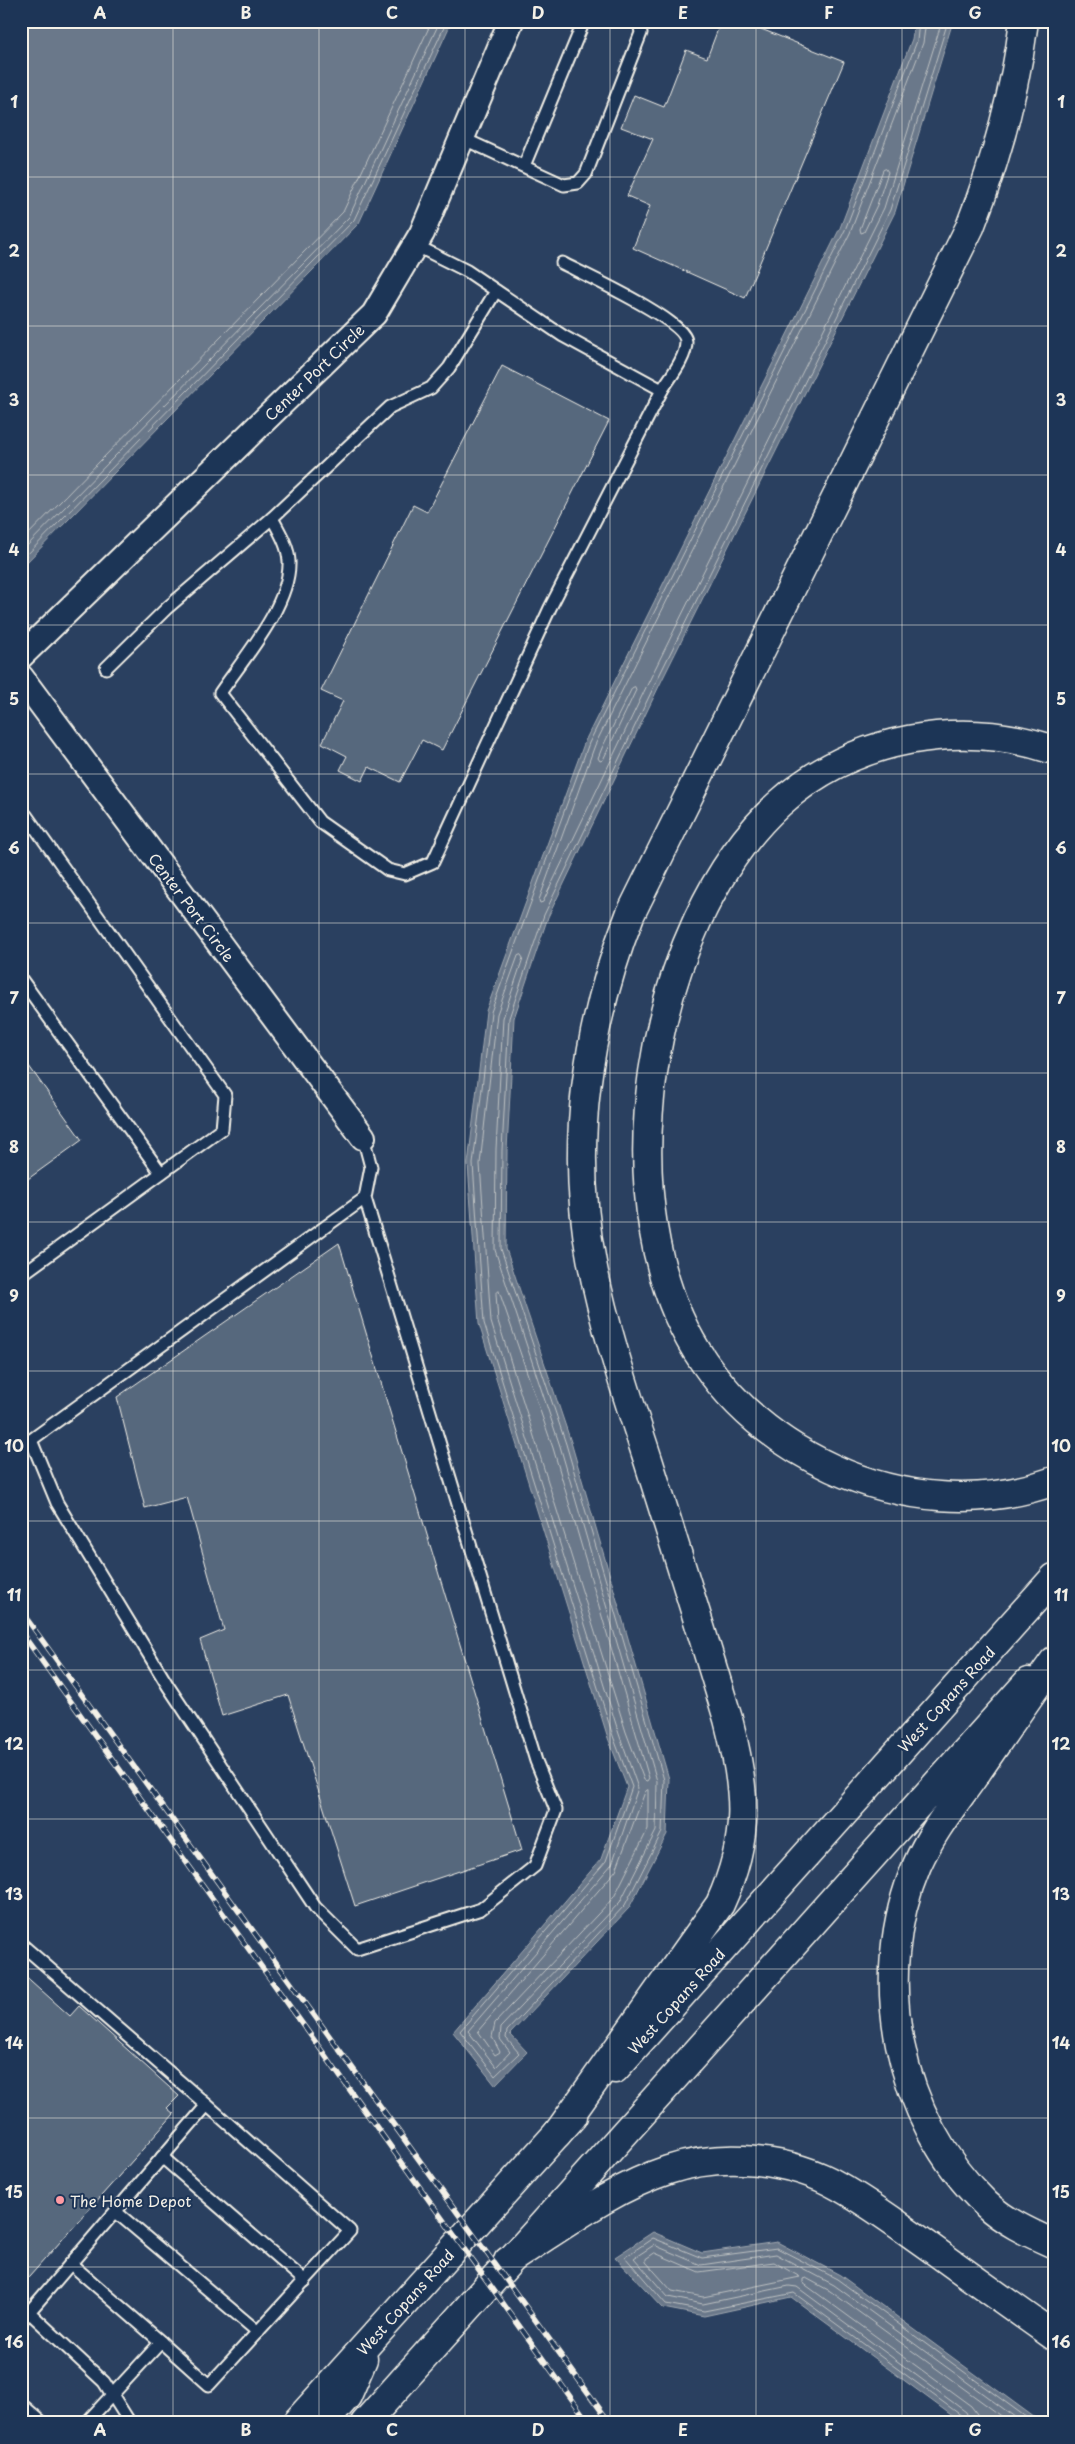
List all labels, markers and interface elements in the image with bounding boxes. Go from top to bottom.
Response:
text: A [94,0,107,24]
text: B [241,0,252,24]
text: C [386,0,398,24]
text: D [532,0,544,24]
text: E [678,0,688,24]
text: F [824,0,834,24]
text: G [968,0,982,24]
text: 1 [10,89,18,113]
text: 1 [1057,89,1065,113]
text: 2 [8,238,20,262]
text: 2 [1055,238,1067,262]
street label: Center Port Circle [259,318,369,426]
text: 3 [9,387,19,411]
text: 3 [1056,387,1066,411]
text: 4 [9,537,20,561]
text: 4 [1056,537,1067,561]
text: 5 [9,686,19,710]
text: 5 [1056,686,1066,710]
text: 6 [8,835,20,859]
text: 6 [1055,835,1067,859]
street label: Center Port Circle [143,848,241,966]
text: 7 [9,985,19,1009]
text: 7 [1056,985,1066,1009]
text: 8 [9,1134,19,1158]
text: 8 [1056,1134,1066,1158]
text: 9 [9,1283,19,1307]
text: 9 [1056,1283,1066,1307]
text: 10 [4,1433,24,1457]
text: 10 [1051,1433,1071,1457]
text: 11 [7,1582,21,1606]
text: 11 [1054,1582,1068,1606]
street label: West Copans Road [892,1641,1000,1757]
text: 12 [5,1731,23,1755]
text: 12 [1052,1731,1070,1755]
text: 13 [5,1881,23,1905]
text: 13 [1052,1881,1070,1905]
street label: West Copans Road [622,1943,730,2059]
text: 14 [5,2030,23,2054]
text: 14 [1052,2030,1070,2054]
text: 15 [5,2179,23,2203]
text: 15 [1052,2179,1070,2203]
place label: The Home Depot [70,2189,191,2212]
marker: The Home Depot [54,2194,66,2206]
street label: West Copans Road [351,2244,459,2360]
text: 16 [5,2329,23,2353]
text: 16 [1052,2329,1070,2353]
text: A [94,2417,107,2441]
text: B [241,2417,252,2441]
text: C [386,2417,398,2441]
text: D [532,2417,544,2441]
text: E [678,2417,688,2441]
text: F [824,2417,834,2441]
text: G [968,2417,982,2441]

